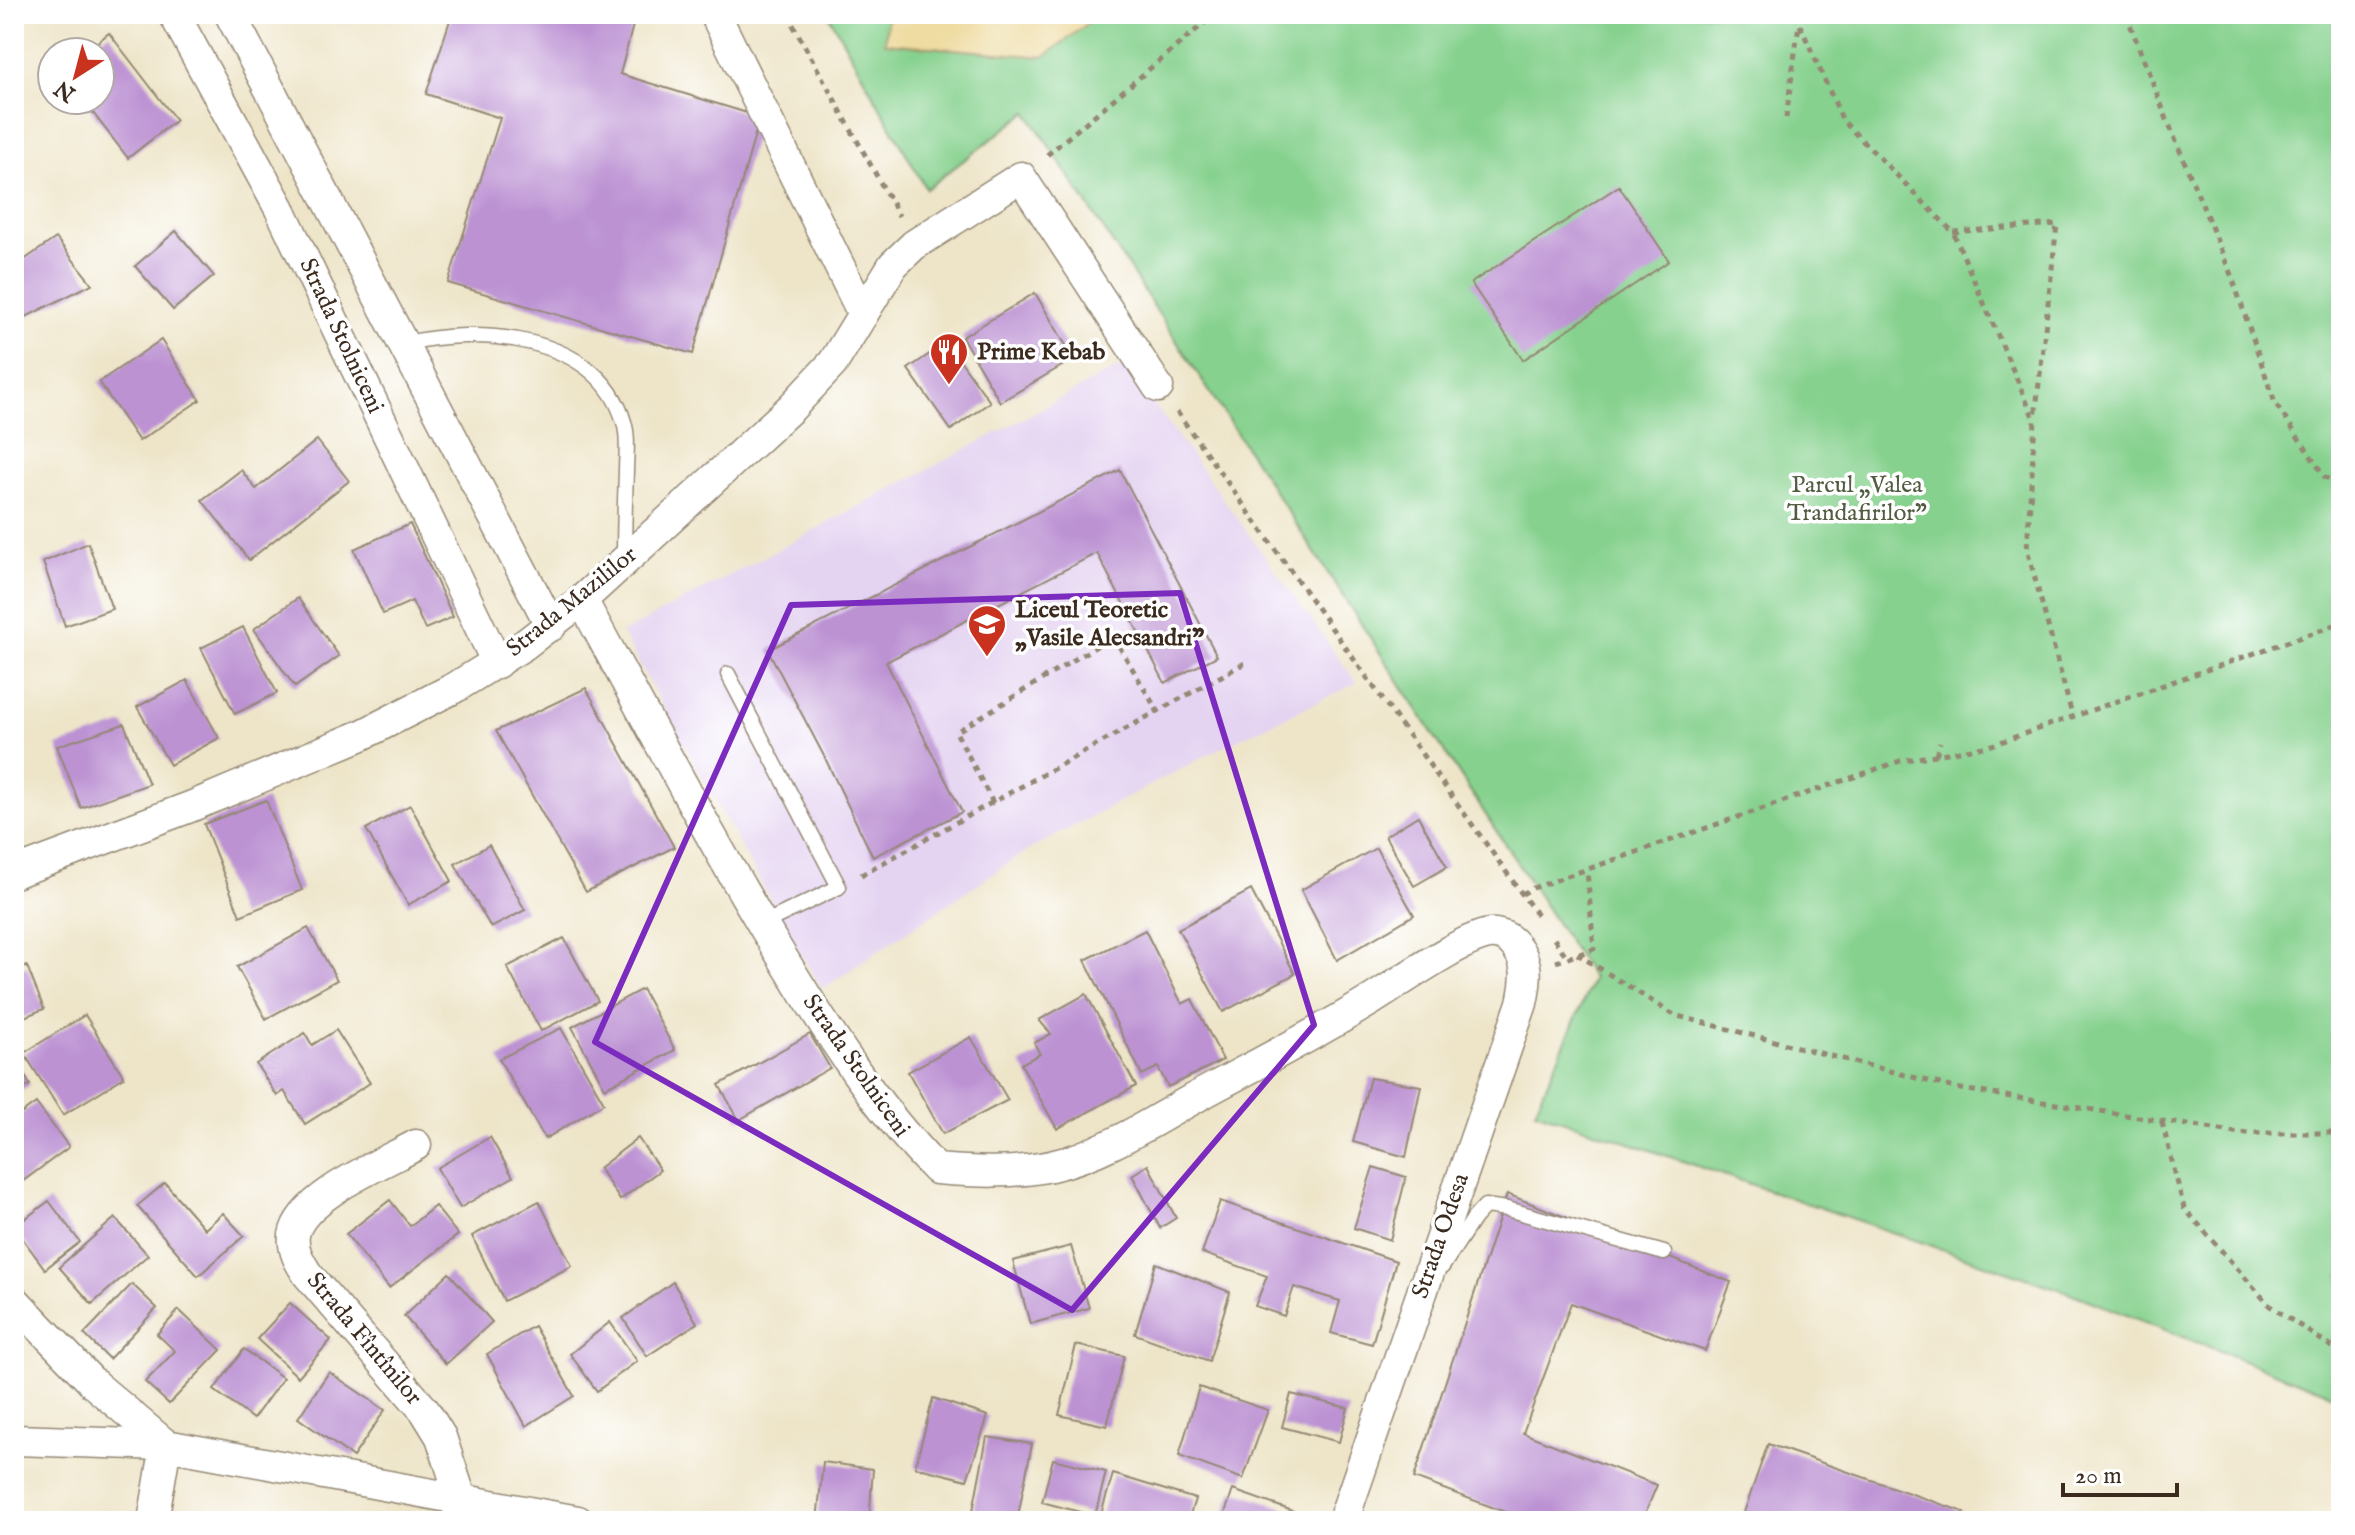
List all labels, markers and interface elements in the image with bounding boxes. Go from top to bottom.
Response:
north arrow [36,36,116,116]
text: N [49,74,82,108]
street label: Strada Stolniceni [292,253,390,419]
restaurant icon: Prime Kebab [928,331,970,386]
place label: Prime Kebab [977,337,1105,368]
park label: Parcul „Valea Trandafirilor” [1787,470,1927,529]
street label: Strada Mazililor [500,540,644,664]
place label: Liceul Teoretic „Vasile Alecsandri” [1015,595,1204,654]
school or university icon: Liceul Teoretic „Vasile Alecsandri” [966,603,1008,658]
street label: Strada Stolniceni [795,988,917,1144]
street label: Strada Odesa [1405,1169,1477,1303]
street label: Strada Fîntînilor [299,1266,429,1412]
scale bar [2063,1447,2177,1497]
text: 20 m [2075,1461,2122,1492]

